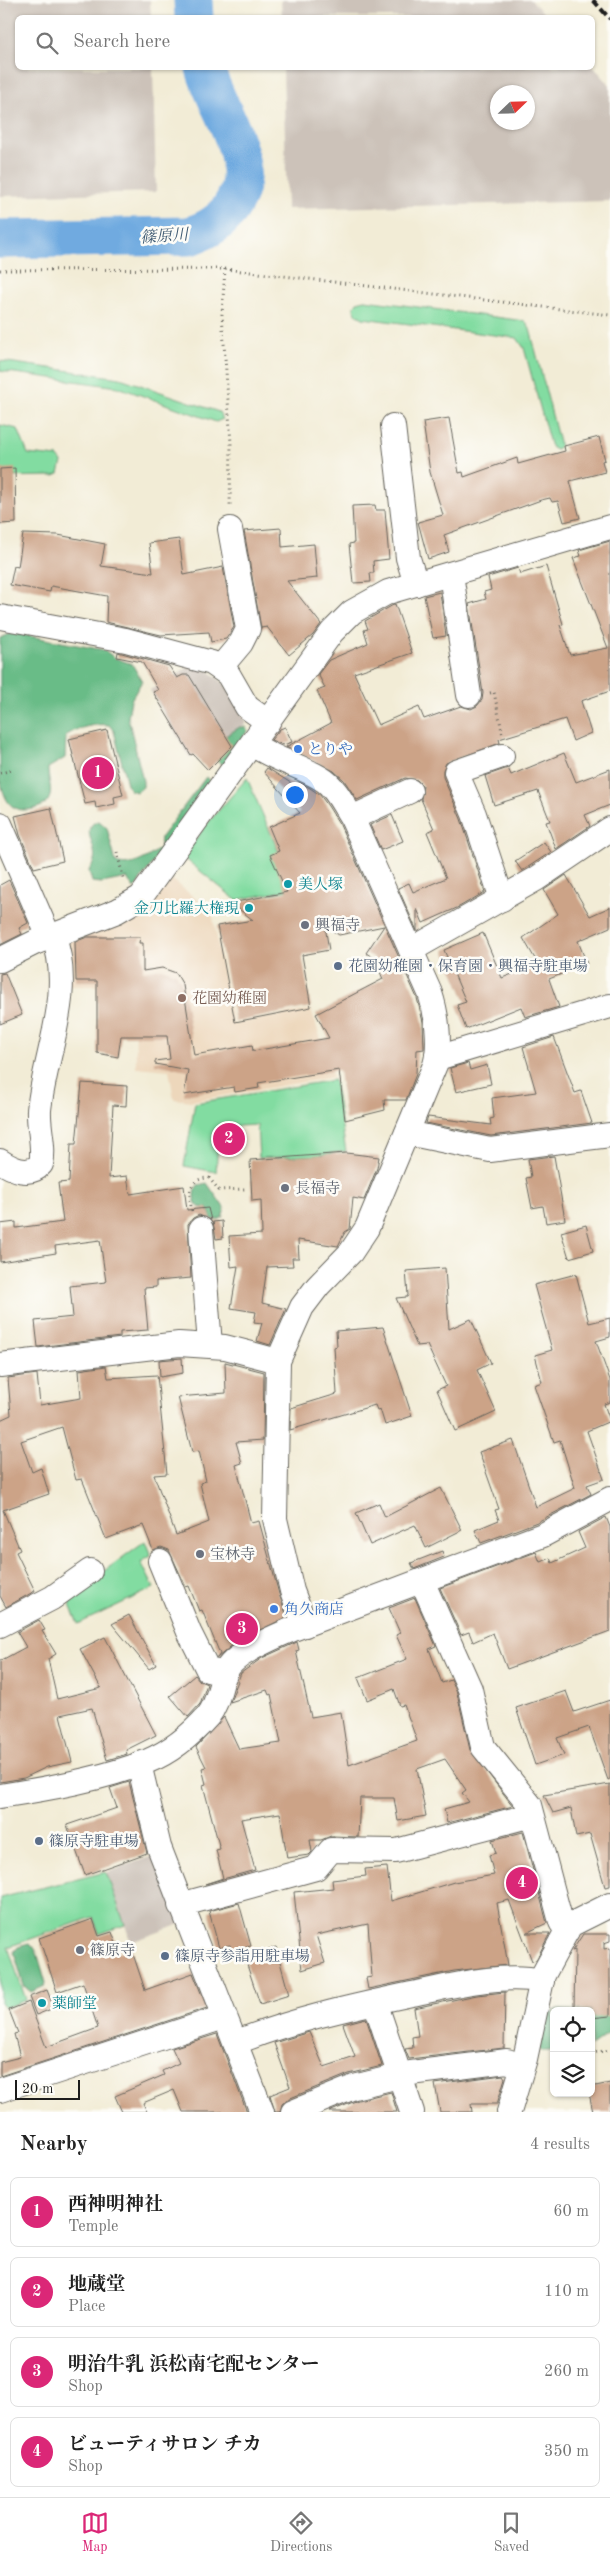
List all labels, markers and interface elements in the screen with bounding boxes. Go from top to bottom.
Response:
search box [15,15,595,70]
icon: search [33,29,61,57]
text: Search here [73,33,170,52]
north arrow [490,85,535,130]
water label: 篠原川 [139,225,191,247]
place label: とりや [308,742,353,758]
marker: とりや [292,743,304,755]
pin: 1 [82,754,114,792]
your location [282,782,308,808]
place label: 美人塚 [298,876,343,893]
marker: 美人塚 [282,878,294,890]
place label: 金刀比羅大権現 [134,900,239,917]
marker: 金刀比羅大権現 [243,902,255,914]
place label: 興福寺 [315,917,360,934]
marker: 興福寺 [299,919,311,931]
place label: 花園幼稚園・保育園・興福寺駐車場 [348,958,588,975]
marker: 花園幼稚園・保育園・興福寺駐車場 [332,960,344,972]
place label: 花園幼稚園 [192,990,267,1007]
marker: 花園幼稚園 [176,992,188,1004]
pin: 2 [213,1120,245,1158]
place label: 長福寺 [295,1180,340,1197]
marker: 長福寺 [279,1182,291,1194]
place label: 宝林寺 [210,1546,255,1563]
marker: 宝林寺 [194,1548,206,1560]
place label: 角久商店 [284,1601,344,1618]
marker: 角久商店 [268,1603,280,1615]
pin: 3 [226,1610,258,1648]
place label: 篠原寺駐車場 [49,1833,139,1850]
marker: 篠原寺駐車場 [33,1835,45,1847]
pin: 4 [506,1864,538,1902]
place label: 篠原寺 [90,1942,135,1959]
marker: 篠原寺 [74,1944,86,1956]
place label: 篠原寺参詣用駐車場 [175,1948,310,1965]
marker: 篠原寺参詣用駐車場 [159,1950,171,1962]
place label: 薬師堂 [52,1995,97,2012]
marker: 薬師堂 [36,1997,48,2009]
map controls [550,2007,595,2097]
button: locate [550,2007,595,2052]
button: layers [550,2052,595,2097]
scale bar [15,2077,80,2100]
text: 20 m [22,2082,53,2096]
text: Nearby [20,2134,88,2155]
text: 4 results [530,2137,590,2153]
text: 西神明神社 [68,2196,163,2215]
text: 1 [32,2204,42,2220]
text: 60 m [553,2204,589,2220]
text: Temple [68,2219,118,2235]
text: 地蔵堂 [68,2276,125,2295]
text: 2 [32,2284,42,2300]
text: 110 m [544,2284,589,2300]
text: Place [68,2299,105,2315]
text: 明治牛乳 浜松南宅配センター [68,2356,320,2375]
text: 3 [32,2364,42,2380]
text: 260 m [544,2364,589,2380]
text: Shop [68,2379,103,2395]
text: ビューティサロン チカ [68,2436,261,2455]
text: 4 [32,2444,42,2460]
text: 350 m [544,2444,589,2460]
text: Shop [68,2459,103,2475]
tab: Map [81,2509,109,2556]
tab: Directions [270,2509,332,2556]
tab: Saved [494,2509,529,2556]

